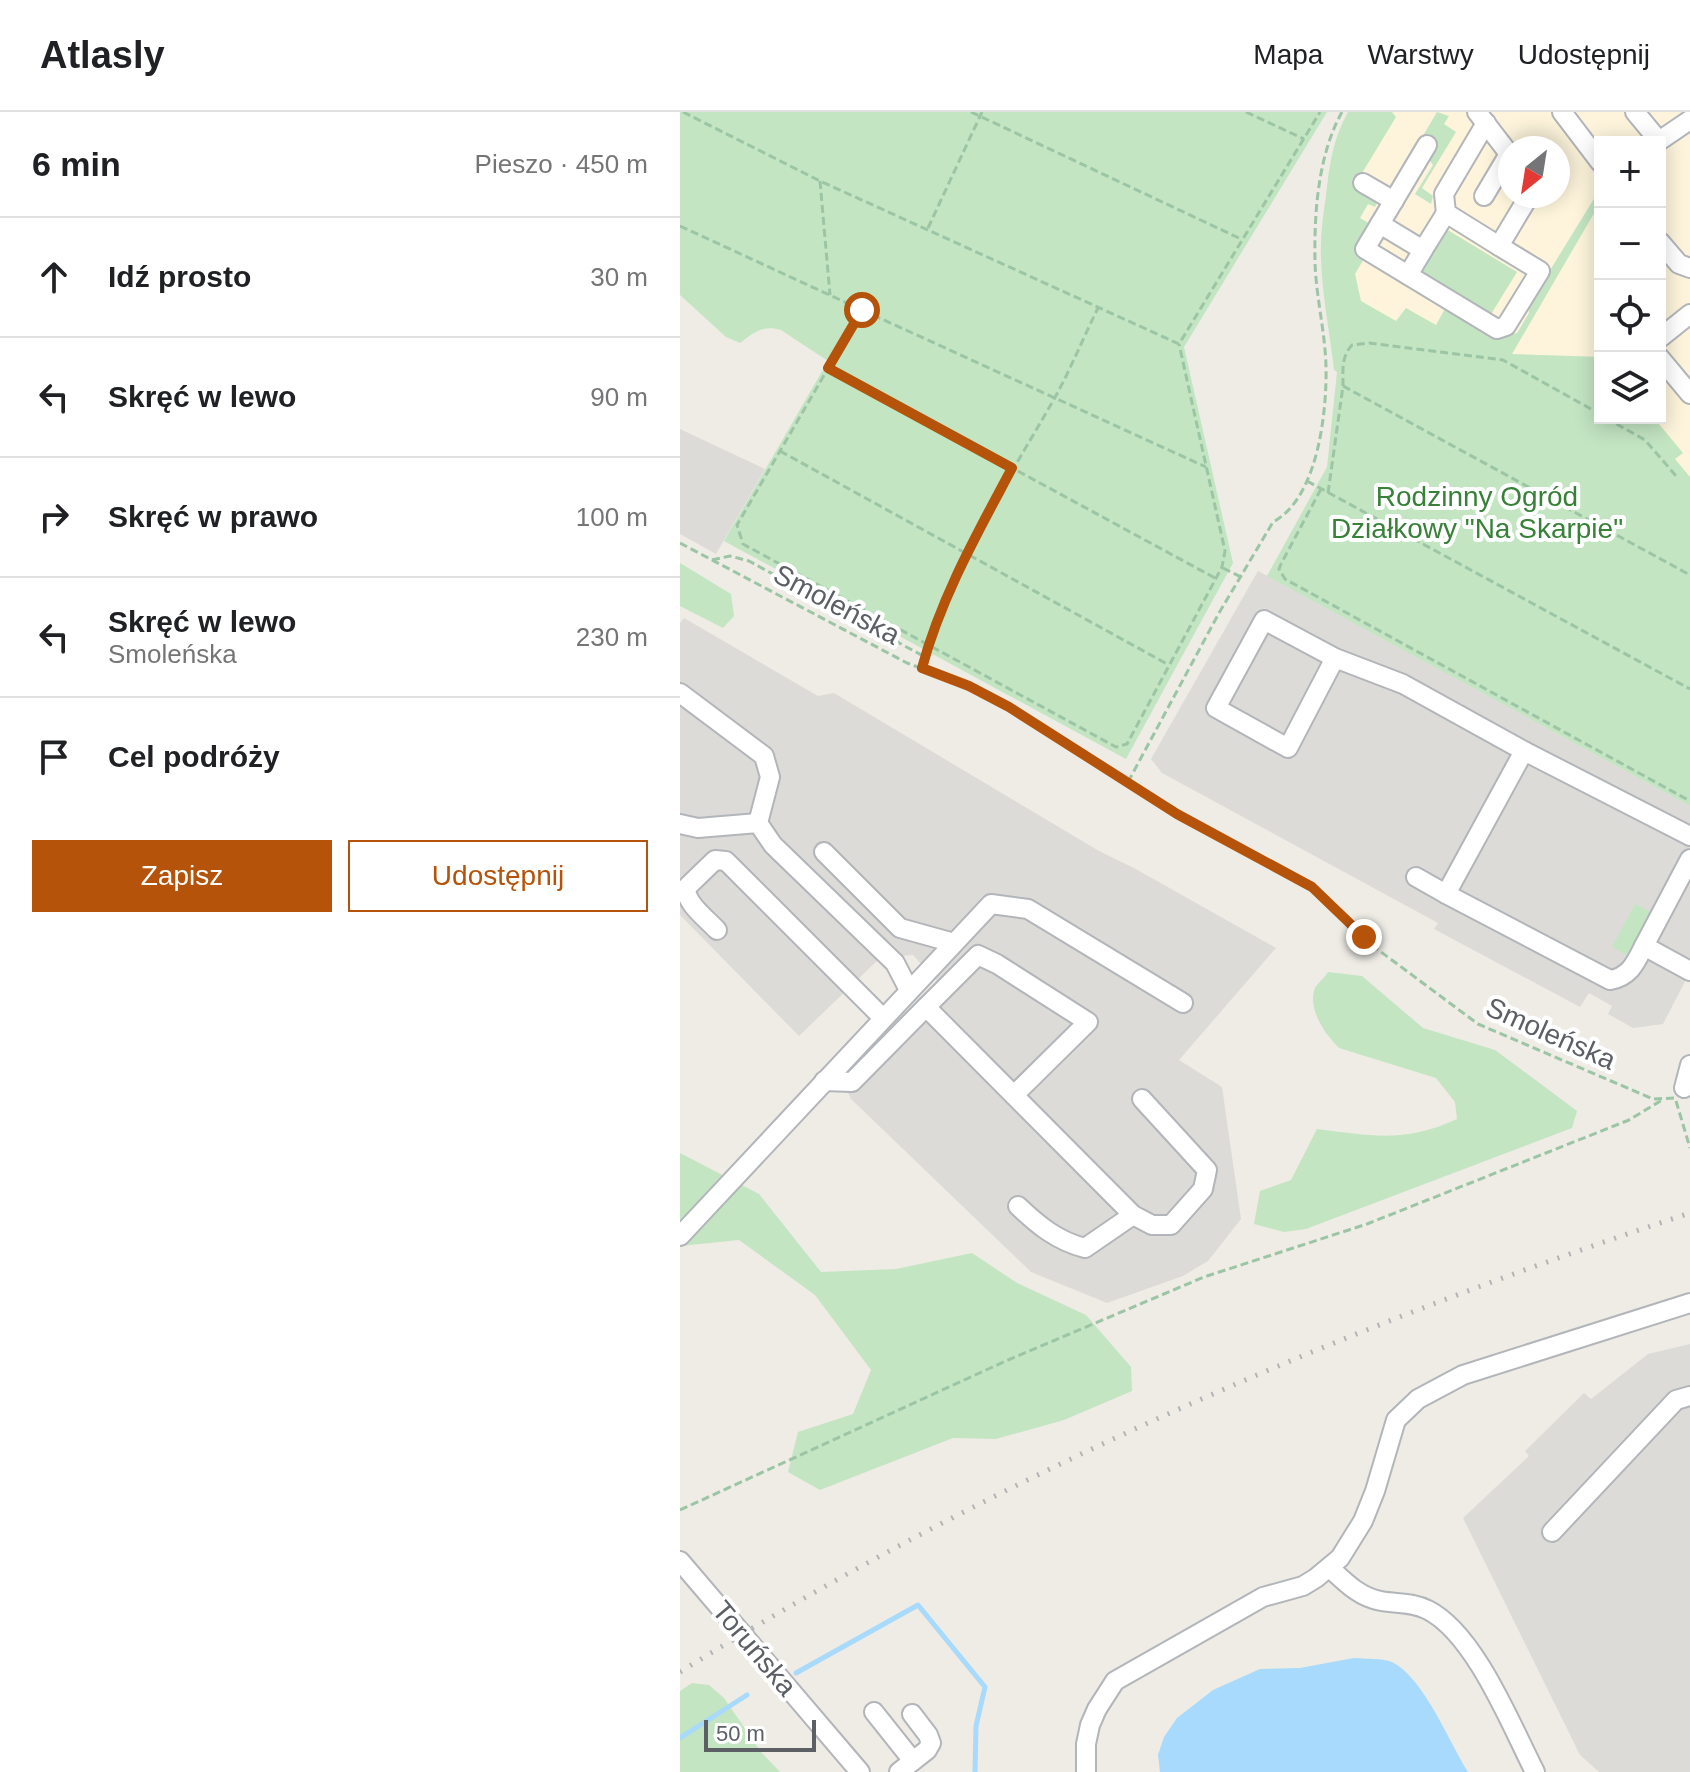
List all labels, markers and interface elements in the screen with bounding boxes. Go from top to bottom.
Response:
text: Atlasly [40,34,165,76]
text: Mapa [1253,39,1323,70]
text: Warstwy [1367,39,1474,70]
text: Udostępnij [1518,39,1650,70]
north arrow [1498,136,1570,208]
map controls [1594,136,1666,424]
button: + [1594,136,1666,208]
text: 6 min [32,145,121,183]
text: Pieszo · 450 m [475,149,648,179]
button: − [1594,208,1666,280]
icon: ahead [32,255,76,299]
text: Idź prosto [108,260,251,293]
text: 30 m [590,262,648,292]
button: locate [1594,280,1666,352]
route start [844,292,880,328]
button: layers [1594,352,1666,424]
icon: left [32,375,76,419]
text: Skręć w lewo [108,380,296,413]
text: 90 m [590,382,648,412]
park label: Rodzinny Ogród Działkowy "Na Skarpie" [1331,481,1623,544]
icon: right [32,495,76,539]
text: Skręć w prawo [108,500,318,533]
text: 100 m [576,502,648,532]
street label: Smoleńska [768,558,906,651]
text: Skręć w lewo [108,605,296,638]
icon: left [32,615,76,659]
text: 230 m [576,622,648,652]
text: Smoleńska [108,639,237,669]
icon: arrive [32,735,76,779]
text: Cel podróży [108,740,280,773]
button: Zapisz [32,840,332,912]
button: Udostępnij [348,840,648,912]
route end [1346,919,1382,955]
street label: Smoleńska [1481,991,1621,1076]
street label: Toruńska [706,1595,803,1702]
scale bar [704,1716,816,1752]
text: 50 m [716,1721,765,1746]

